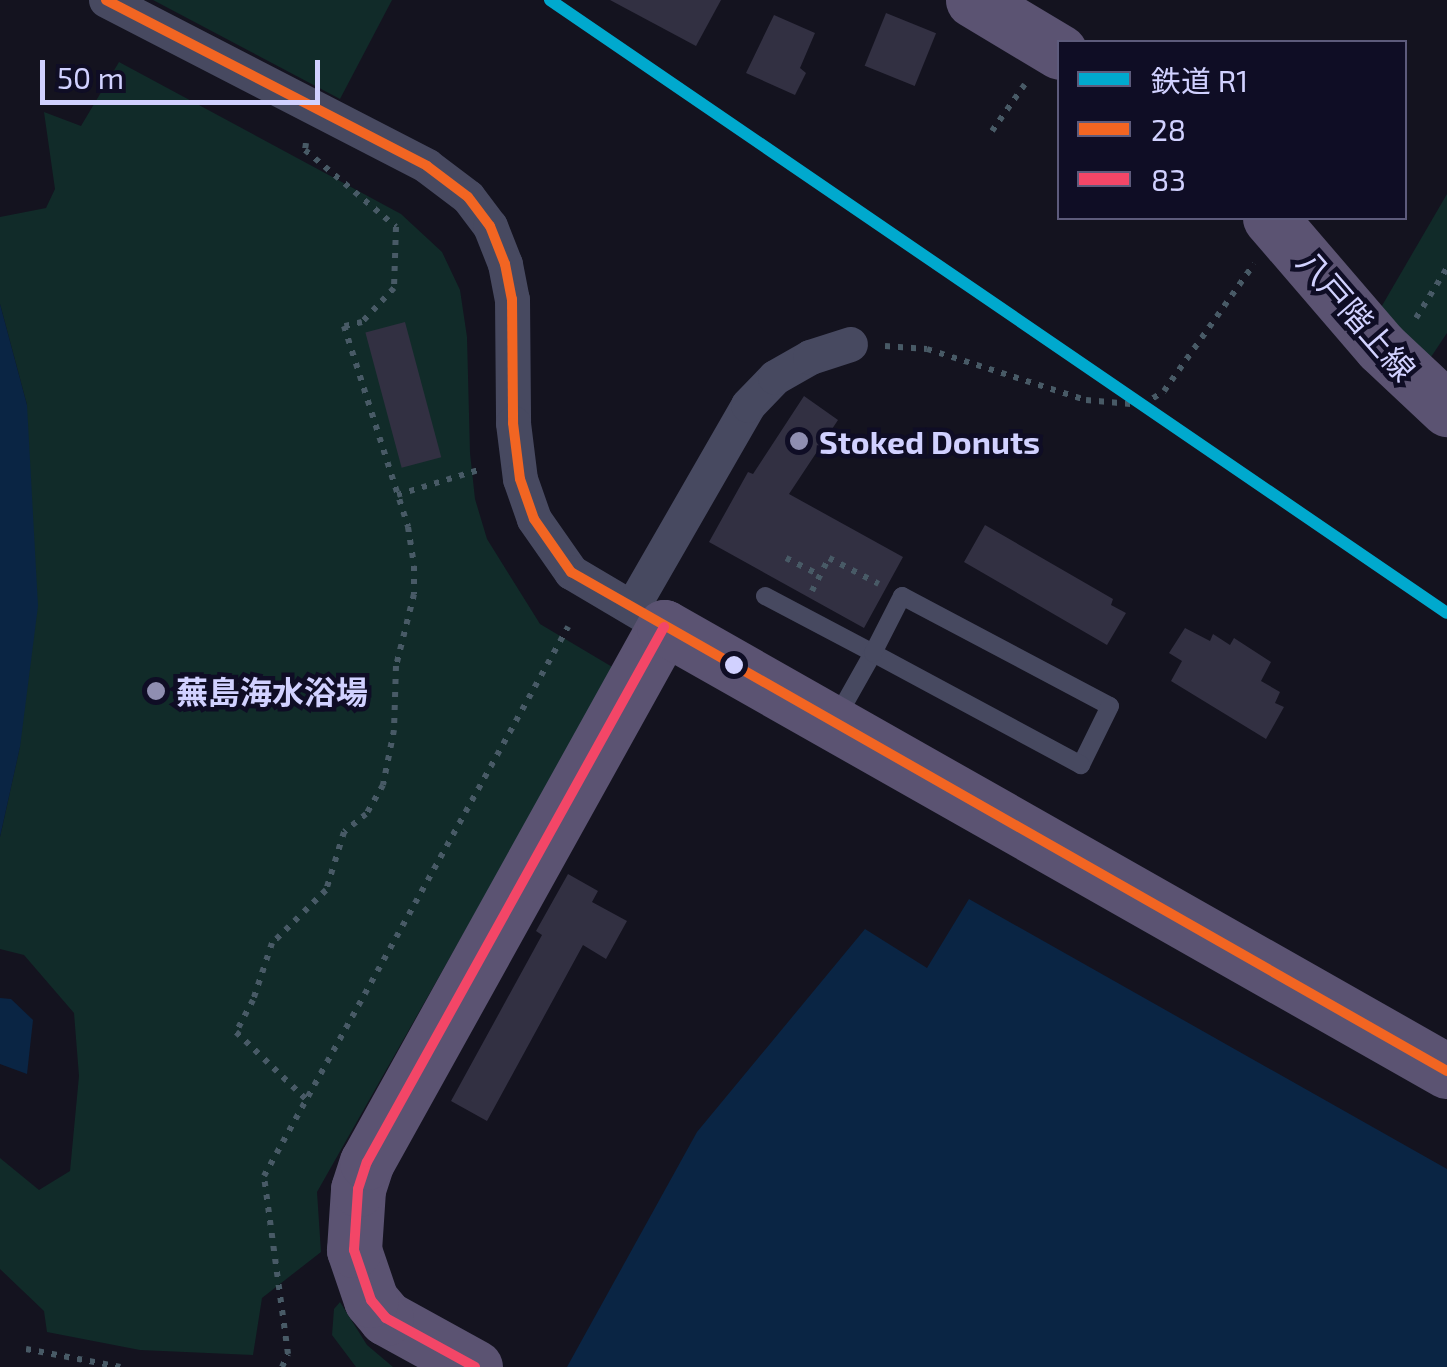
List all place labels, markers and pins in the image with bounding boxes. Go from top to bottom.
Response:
place label: Stoked Donuts [819,422,1040,460]
marker: Stoked Donuts [788,430,810,452]
unlabelled marker [724,655,744,675]
place label: 蕪島海水浴場 [176,672,368,710]
marker: 蕪島海水浴場 [145,680,167,702]

